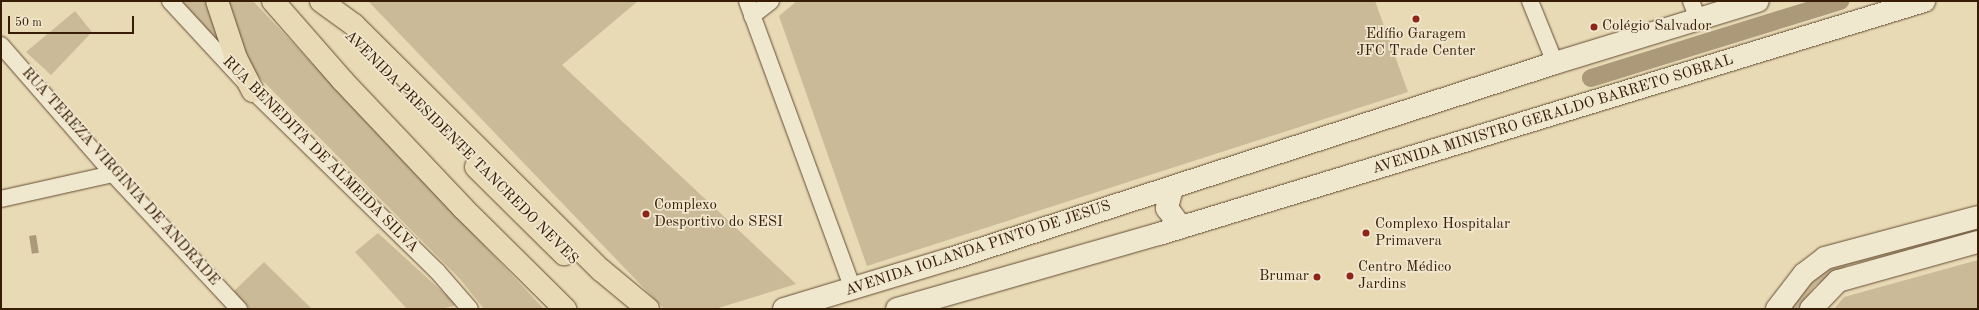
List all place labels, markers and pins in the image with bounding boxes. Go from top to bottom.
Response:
marker: Edífio Garagem JFC Trade Center [1411,14,1421,24]
place label: Colégio Salvador [1602,18,1711,36]
marker: Colégio Salvador [1589,22,1599,32]
place label: Edífio Garagem JFC Trade Center [1356,25,1476,60]
place label: Complexo Desportivo do SESI [654,196,783,231]
marker: Complexo Desportivo do SESI [641,209,651,219]
place label: Complexo Hospitalar Primavera [1375,215,1510,250]
marker: Complexo Hospitalar Primavera [1360,227,1372,239]
place label: Centro Médico Jardins [1358,258,1451,293]
place label: Brumar [1259,268,1309,286]
marker: Centro Médico Jardins [1345,271,1355,281]
marker: Brumar [1312,272,1322,282]

